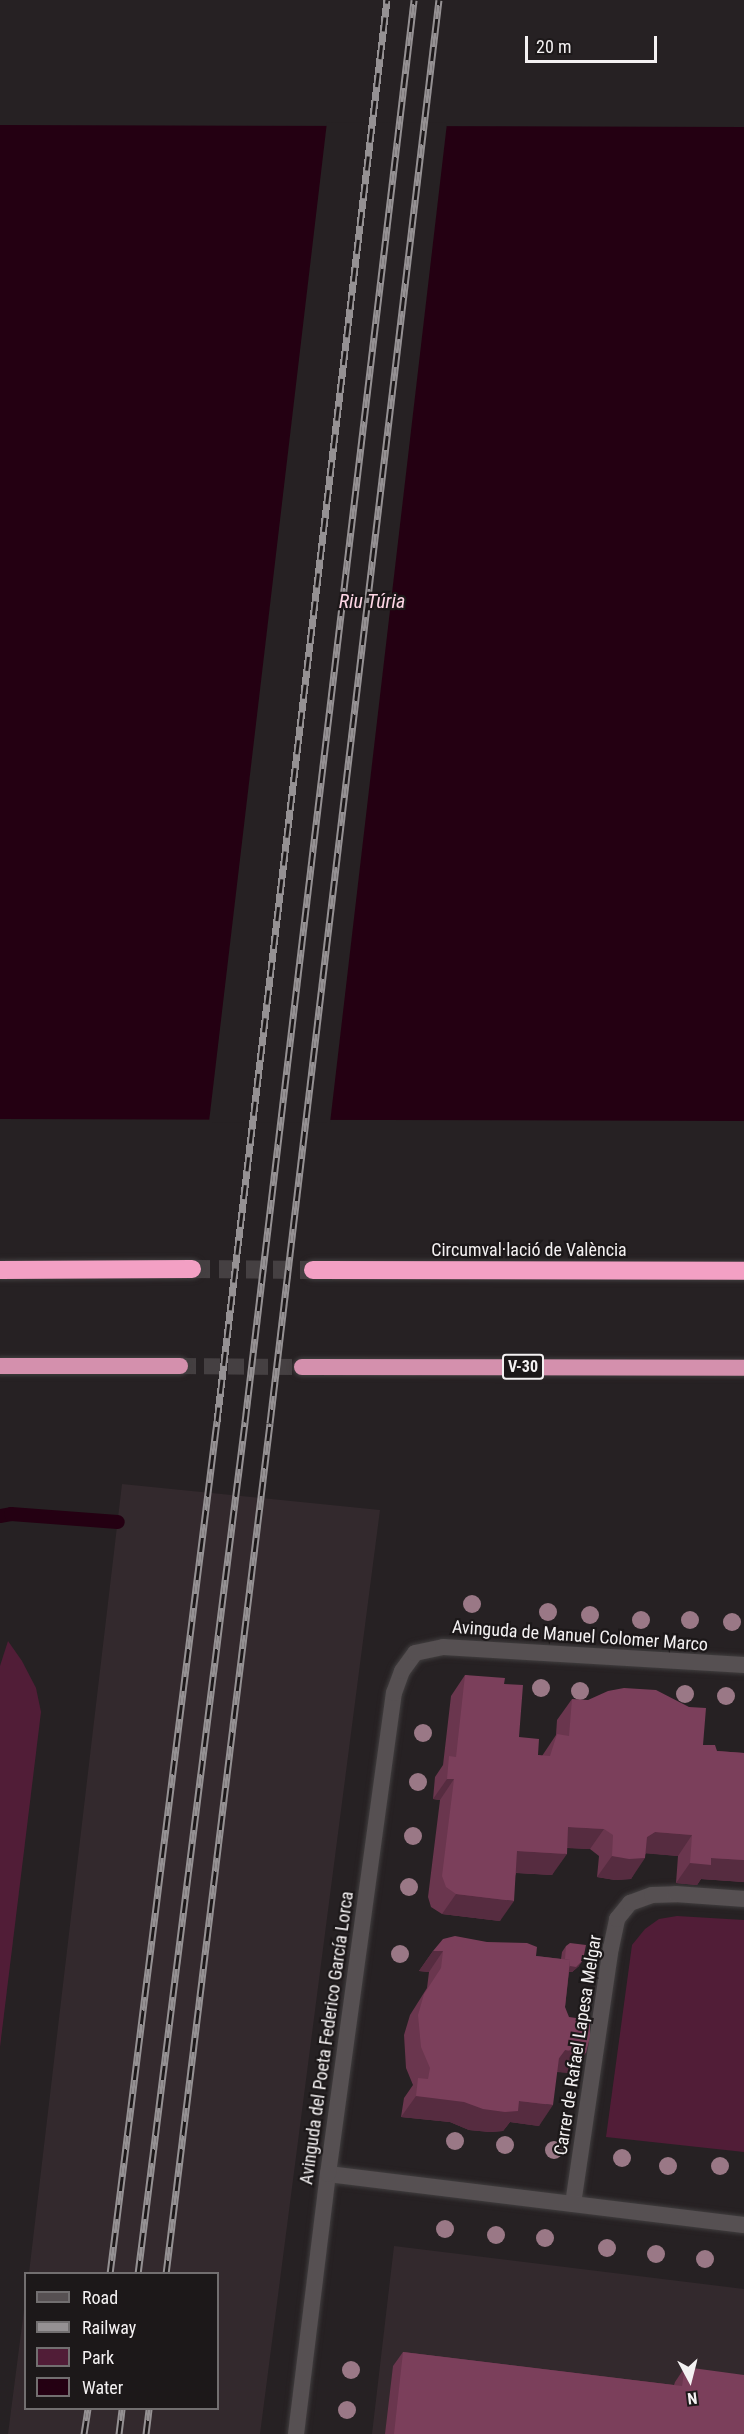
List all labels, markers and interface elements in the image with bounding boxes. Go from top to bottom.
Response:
scale bar [528,24,660,62]
text: 20 m [536,36,571,57]
water label: Riu Túria [339,589,405,613]
street label: Circumval·lació de València [431,1239,627,1261]
road number: V-30 [502,1354,544,1380]
street label: Avinguda de Manuel Colomer Marco [451,1616,709,1656]
street label: Avinguda del Poeta Federico García Lorca [296,1890,358,2186]
street label: Carrer de Rafael Lapesa Melgar [550,1933,606,2157]
legend [24,2272,219,2410]
text: Road [82,2287,118,2308]
text: Railway [82,2317,136,2338]
text: Park [82,2347,114,2368]
north arrow [660,2350,720,2410]
text: Water [82,2377,123,2398]
text: N [686,2388,698,2408]

